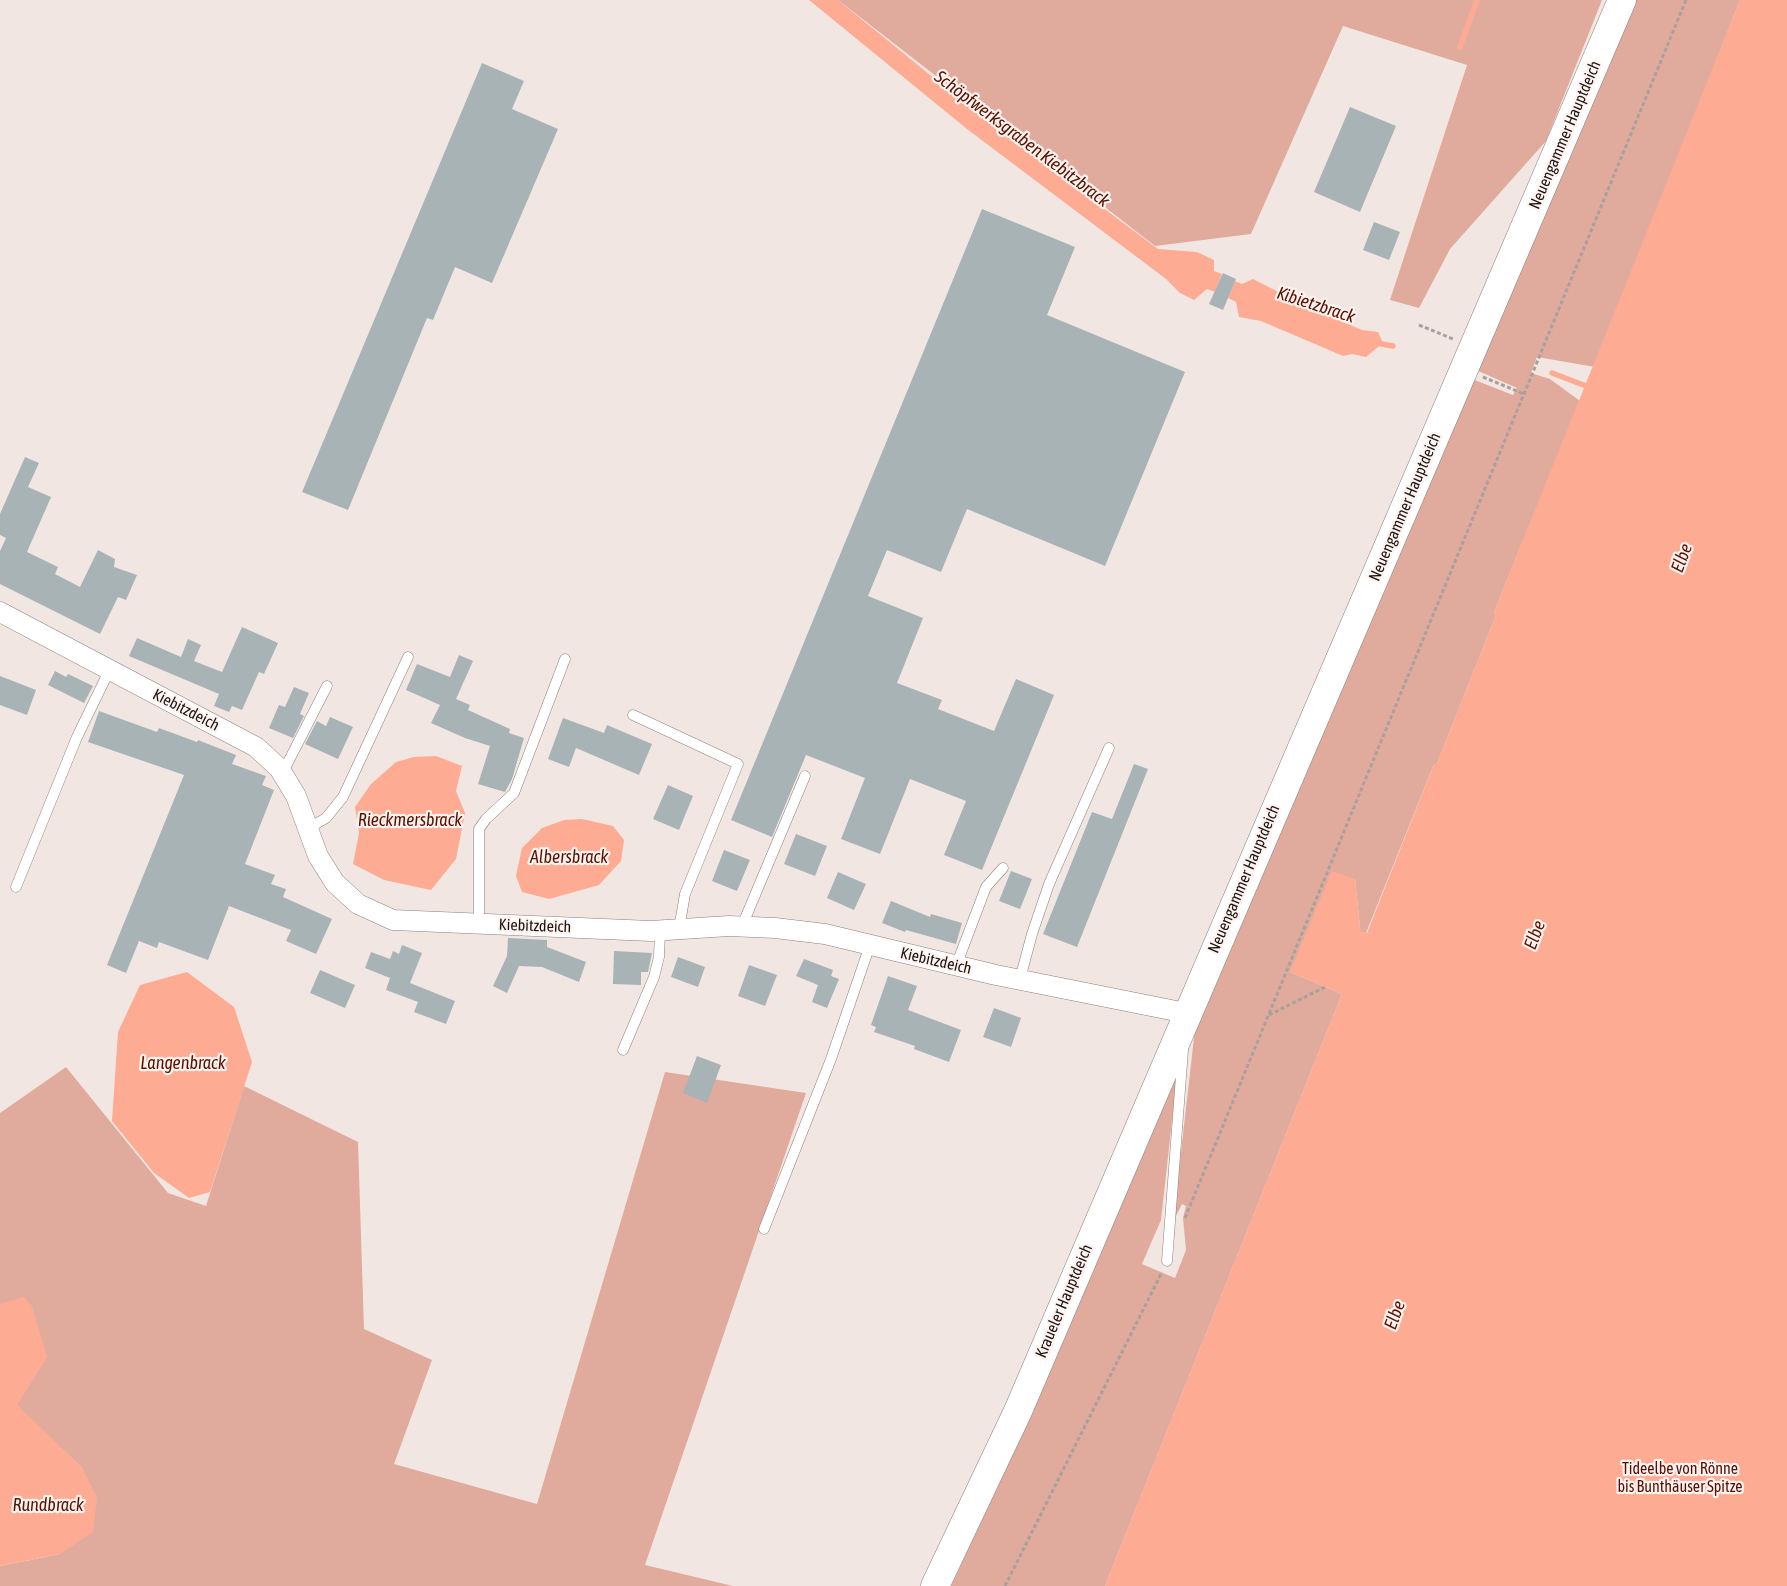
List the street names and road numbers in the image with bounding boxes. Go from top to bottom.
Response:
street label: Neuengammer Hauptdeich [1525,58,1605,212]
street label: Neuengammer Hauptdeich [1365,430,1445,584]
street label: Kiebitzdeich [149,685,223,735]
street label: Neuengammer Hauptdeich [1204,802,1284,956]
street label: Kiebitzdeich [498,915,572,937]
street label: Kiebitzdeich [899,943,973,979]
street label: Kraueler Hauptdeich [1031,1241,1097,1361]

